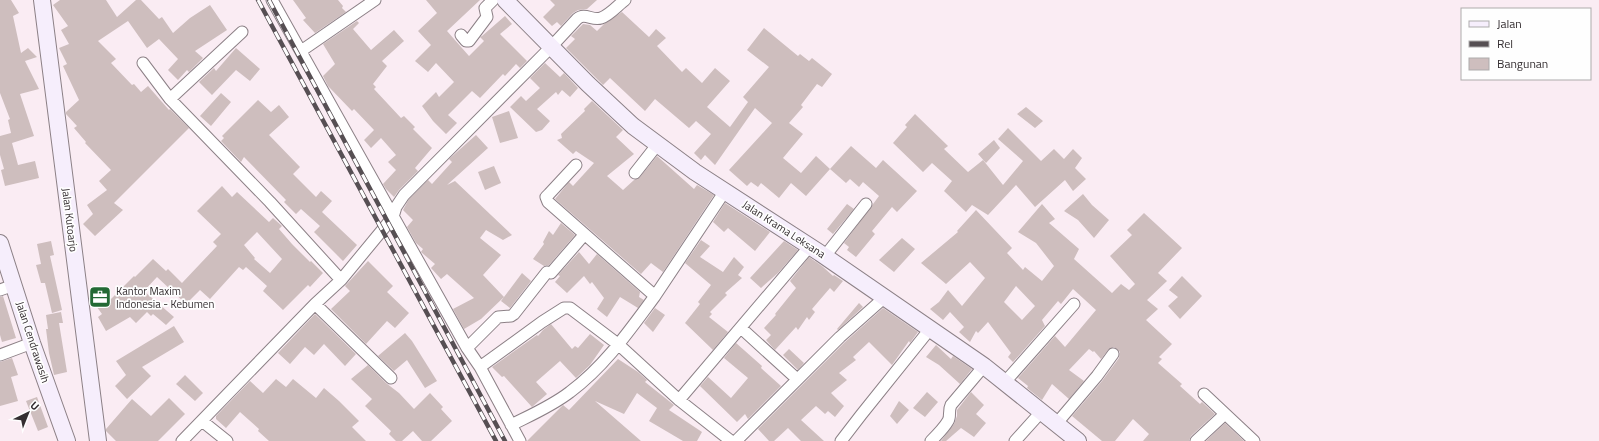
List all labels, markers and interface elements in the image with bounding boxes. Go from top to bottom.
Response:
legend [1461,8,1591,80]
text: Jalan [1497,14,1522,33]
text: Rel [1497,34,1513,53]
text: Bangunan [1497,54,1548,73]
street label: Jalan Kutoarjo [58,187,82,253]
street label: Jalan Krama Leksana [739,196,829,262]
place label: Kantor Maxim Indonesia - Kebumen [116,283,214,312]
office icon: Kantor Maxim Indonesia - Kebumen [87,284,113,310]
street label: Jalan Cendrawasih [12,299,54,385]
north arrow [8,393,48,433]
text: U [27,397,43,414]

